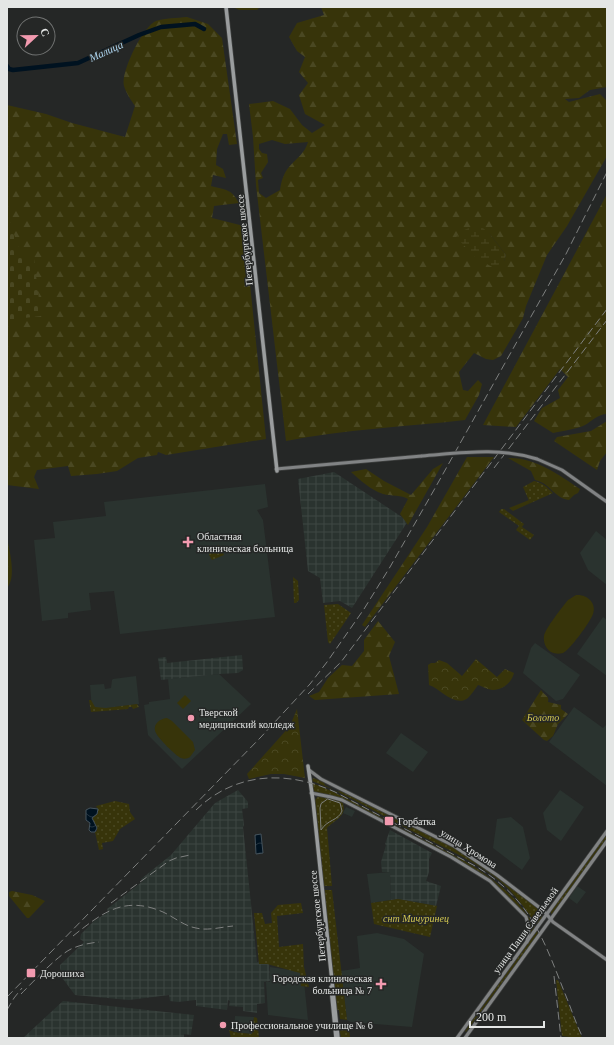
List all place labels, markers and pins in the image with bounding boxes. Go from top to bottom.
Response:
place label: Областная клиническая больница [197,531,294,554]
marker: Областная клиническая больница [182,536,194,548]
place label: Тверской медицинский колледж [199,707,294,730]
marker: Тверской медицинский колледж [186,713,196,723]
marker: Горбатка [383,815,395,827]
place label: Горбатка [398,816,436,827]
marker: Дорошиха [25,967,37,979]
place label: Дорошиха [40,968,85,979]
place label: Городская клиническая больница № 7 [273,973,372,996]
marker: Городская клиническая больница № 7 [375,978,387,990]
marker: Профессиональное училище № 6 [218,1020,228,1030]
place label: Профессиональное училище № 6 [231,1020,373,1031]

